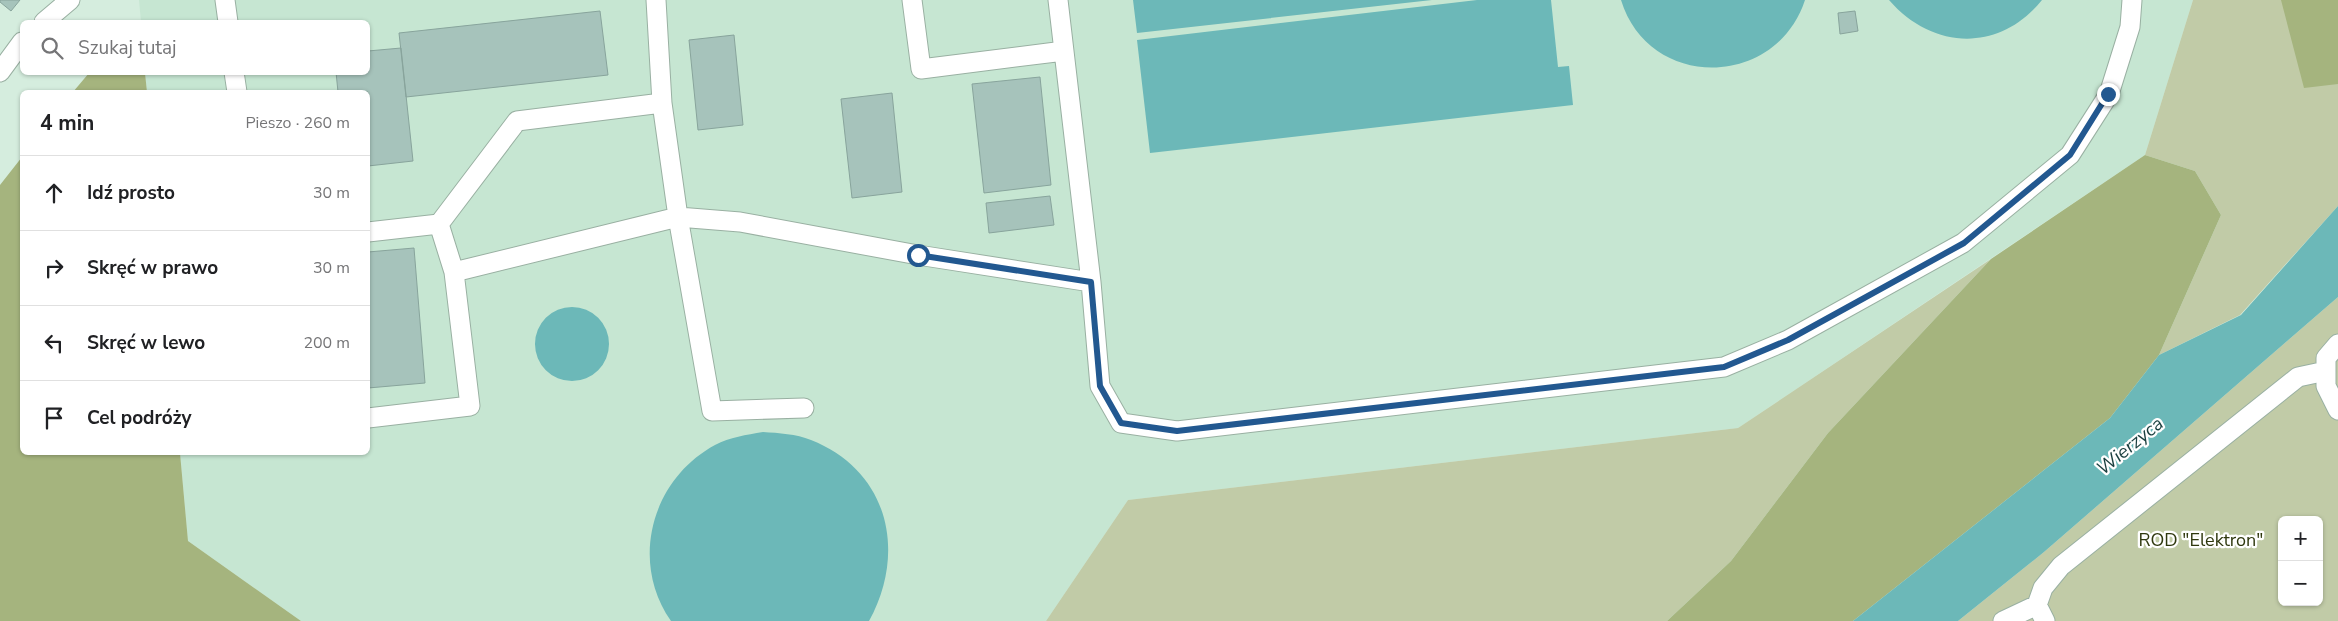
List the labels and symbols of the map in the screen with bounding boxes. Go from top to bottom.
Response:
route end [2097,83,2120,106]
route start [907,244,930,267]
water label: Wierzyca [2091,411,2169,481]
park label: ROD "Elektron" [2139,528,2263,552]

